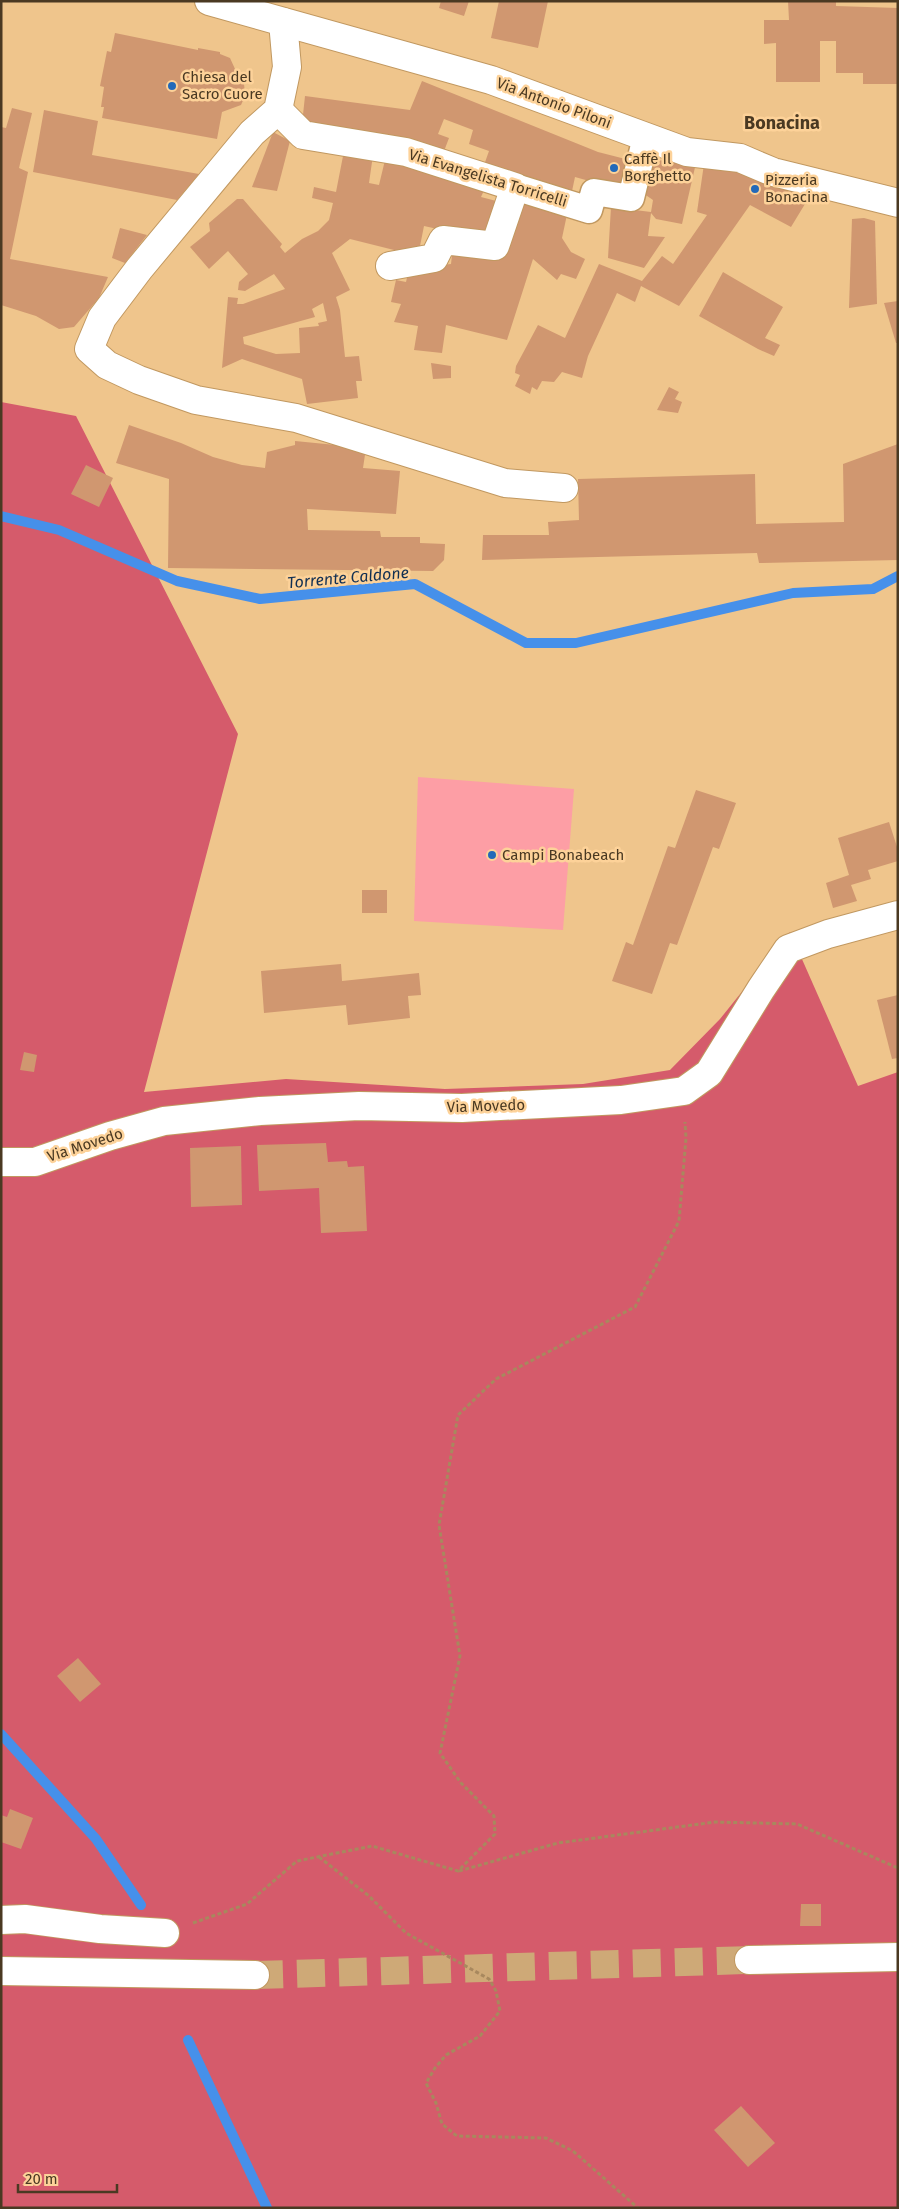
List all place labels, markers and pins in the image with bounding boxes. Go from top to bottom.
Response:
place label: Chiesa del Sacro Cuore [182,68,263,103]
marker: Chiesa del Sacro Cuore [166,80,178,92]
place label: Caffè Il Borghetto [624,150,692,185]
marker: Caffè Il Borghetto [608,162,620,174]
place label: Pizzeria Bonacina [765,171,828,206]
marker: Pizzeria Bonacina [749,183,761,195]
place label: Campi Bonabeach [502,846,624,864]
marker: Campi Bonabeach [486,849,498,861]

